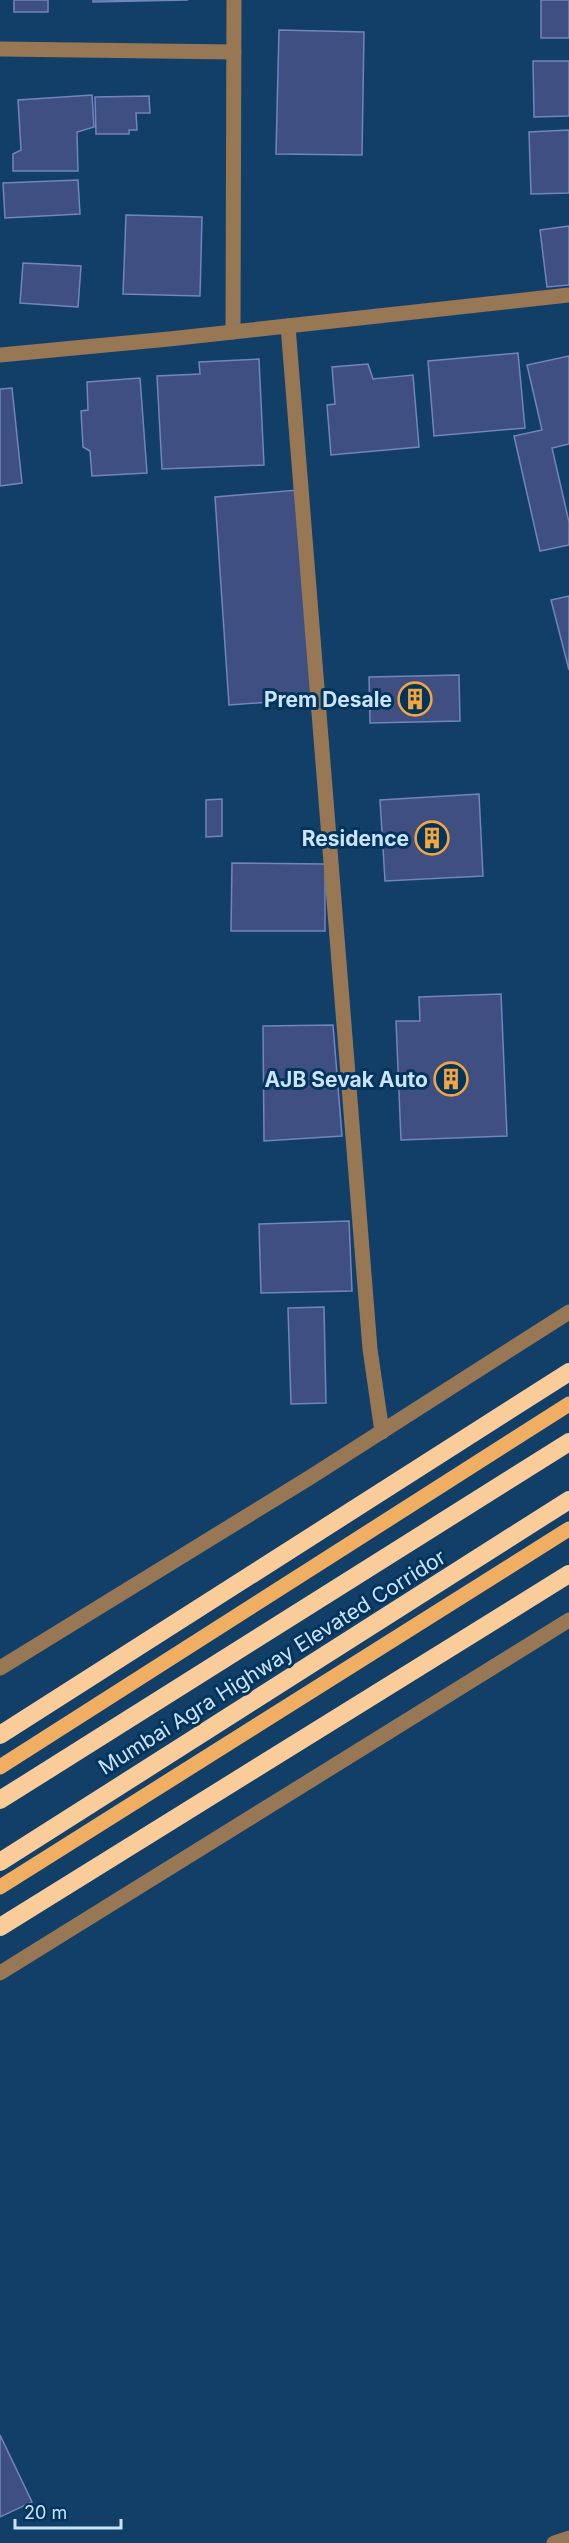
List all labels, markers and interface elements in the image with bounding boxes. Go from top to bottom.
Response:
building icon: Prem Desale [397,681,433,717]
place label: Prem Desale [264,687,392,712]
building icon: Residence [414,820,450,856]
place label: Residence [302,826,409,851]
building icon: AJB Sevak Auto [433,1061,469,1097]
place label: AJB Sevak Auto [264,1067,428,1092]
street label: Mumbai Agra Highway Elevated Corridor [94,1544,450,1780]
scale bar [15,2492,122,2530]
text: 20 m [24,2502,67,2523]

